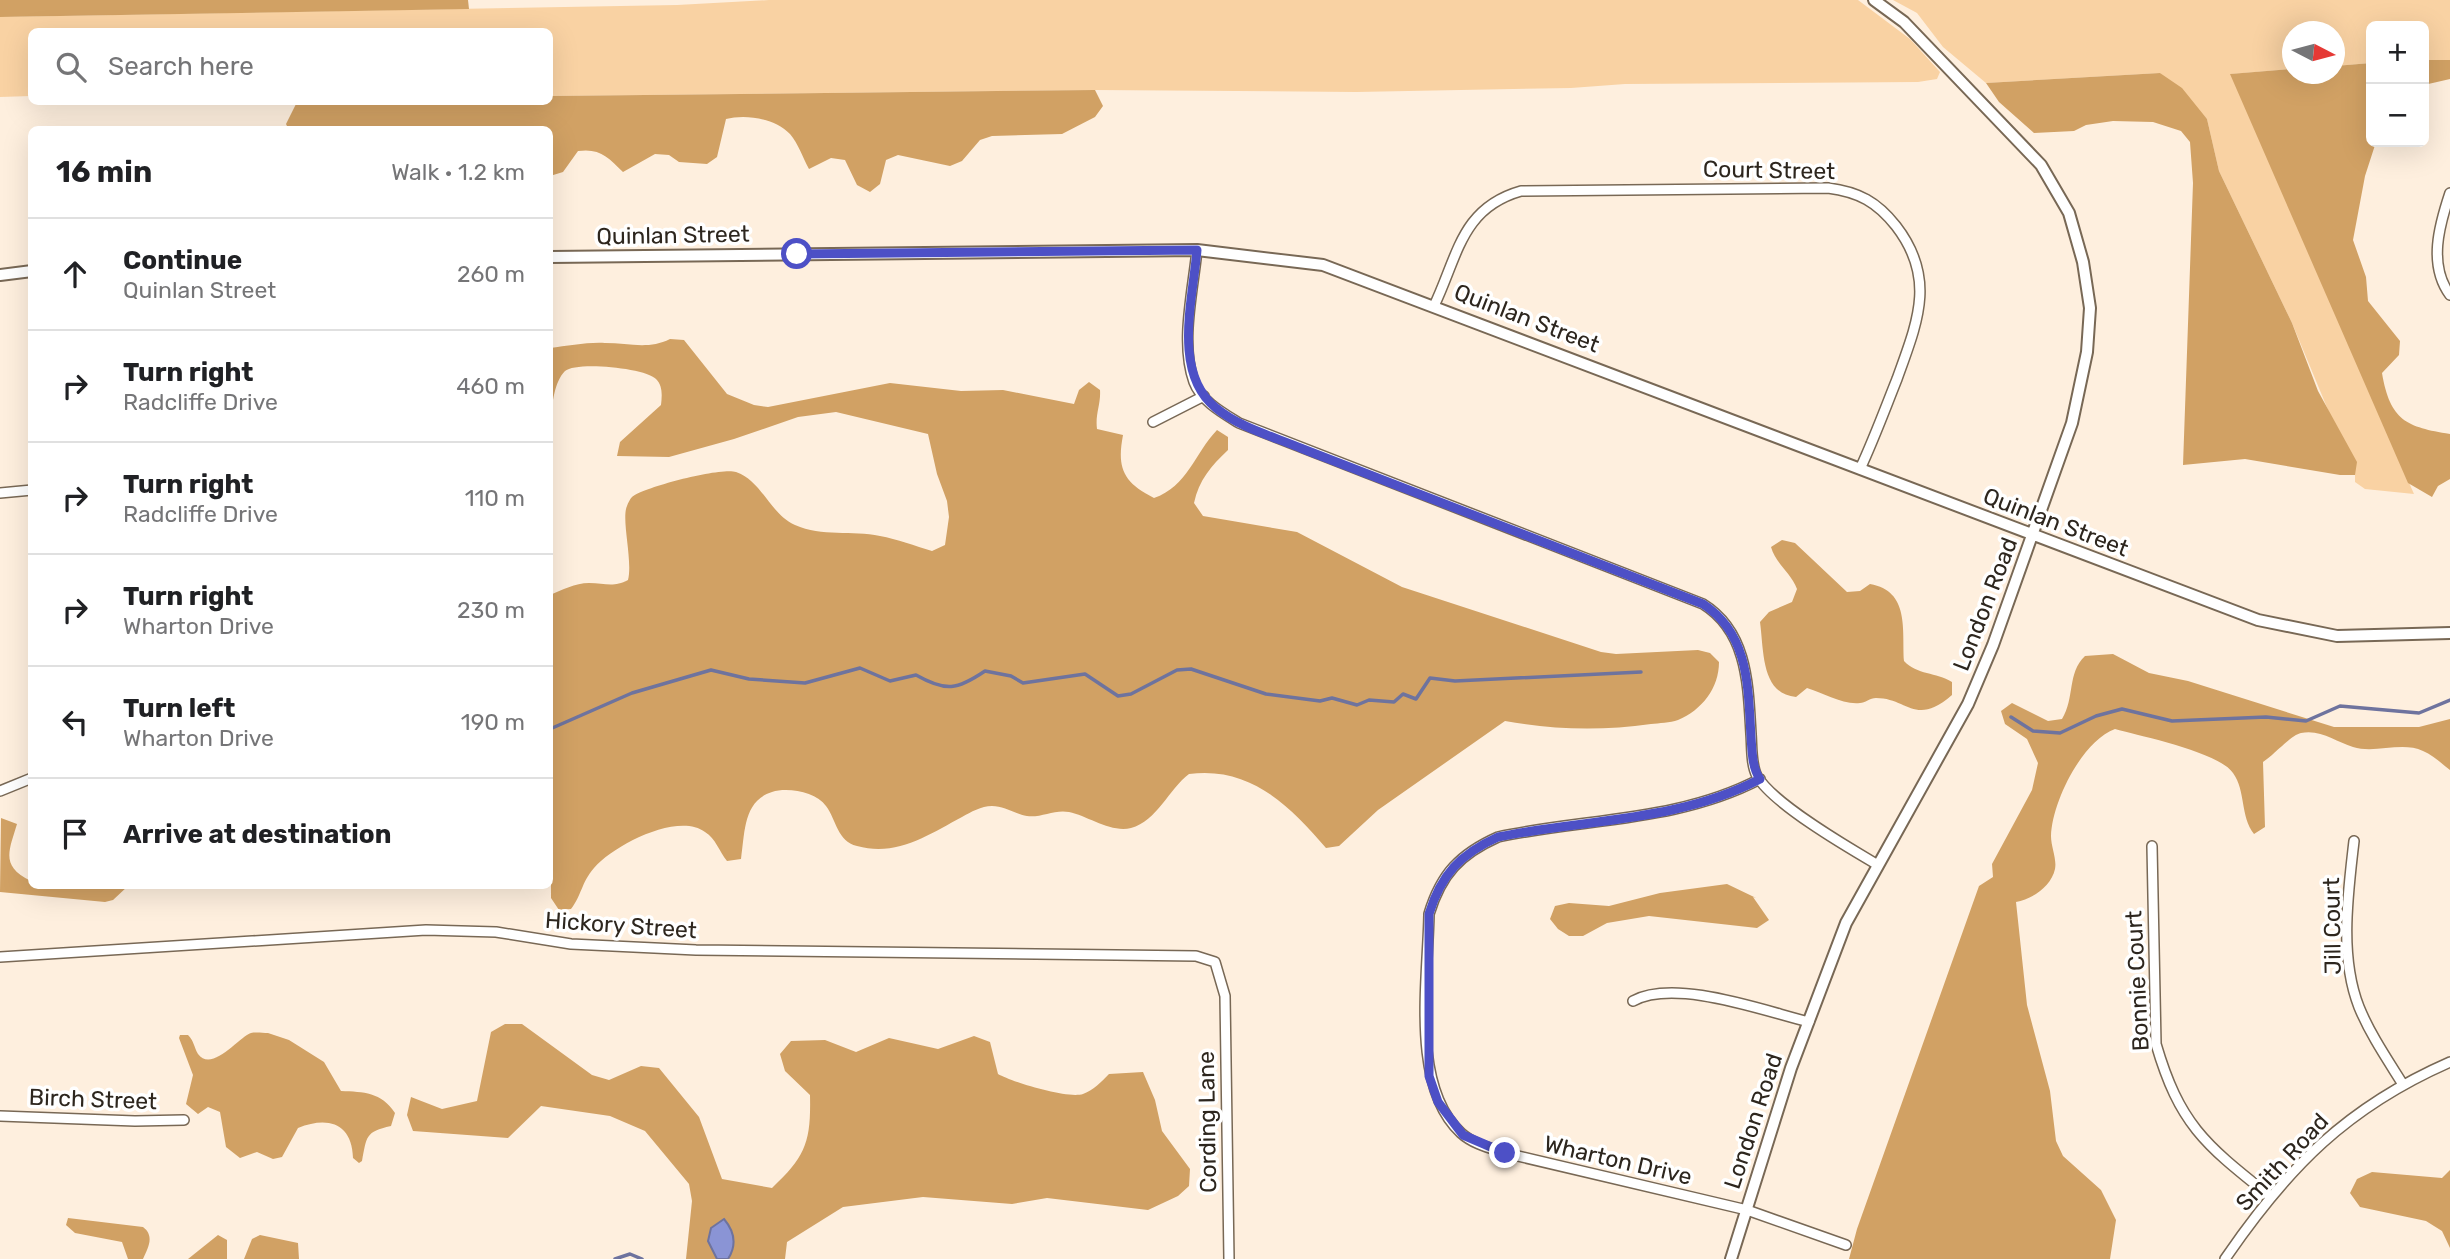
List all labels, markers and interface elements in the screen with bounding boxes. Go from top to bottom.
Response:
north arrow [2282,21,2345,84]
map controls [2366,21,2429,147]
button: + [2366,21,2429,84]
search box [28,28,553,105]
icon: search [52,48,90,86]
text: Search here [108,51,254,82]
button: − [2366,84,2429,147]
text: 16 min [56,154,152,190]
street label: Court Street [1703,155,1835,185]
text: Walk · 1.2 km [391,158,525,186]
street label: Quinlan Street [596,220,750,250]
route start [781,238,812,269]
text: Continue [123,245,242,276]
icon: ahead [56,255,94,293]
text: 260 m [457,260,525,288]
text: Quinlan Street [123,276,276,304]
street label: Quinlan Street [1450,277,1604,359]
text: Turn right [123,357,253,388]
icon: right [56,367,94,405]
text: 460 m [456,372,525,400]
text: Radcliffe Drive [123,388,278,416]
text: Turn right [123,469,253,500]
icon: right [56,479,94,517]
street label: Quinlan Street [1979,481,2133,563]
text: 110 m [465,484,525,512]
text: Radcliffe Drive [123,500,278,528]
street label: London Road [1947,533,2023,675]
text: Turn right [123,581,253,612]
icon: right [56,591,94,629]
text: 230 m [457,596,525,624]
text: Wharton Drive [123,612,274,640]
text: Turn left [123,693,235,724]
icon: left [56,703,94,741]
text: 190 m [461,708,525,736]
text: Wharton Drive [123,724,274,752]
icon: arrive [56,815,94,853]
text: Arrive at destination [123,819,391,850]
street label: Jill Court [2317,877,2347,975]
street label: Hickory Street [544,906,698,944]
street label: Bonnie Court [2119,910,2155,1052]
street label: London Road [1718,1050,1788,1192]
street label: Cording Lane [1192,1051,1222,1193]
street label: Birch Street [28,1083,158,1115]
street label: Smith Road [2230,1107,2334,1217]
street label: Wharton Drive [1541,1129,1695,1191]
route end [1489,1137,1520,1168]

